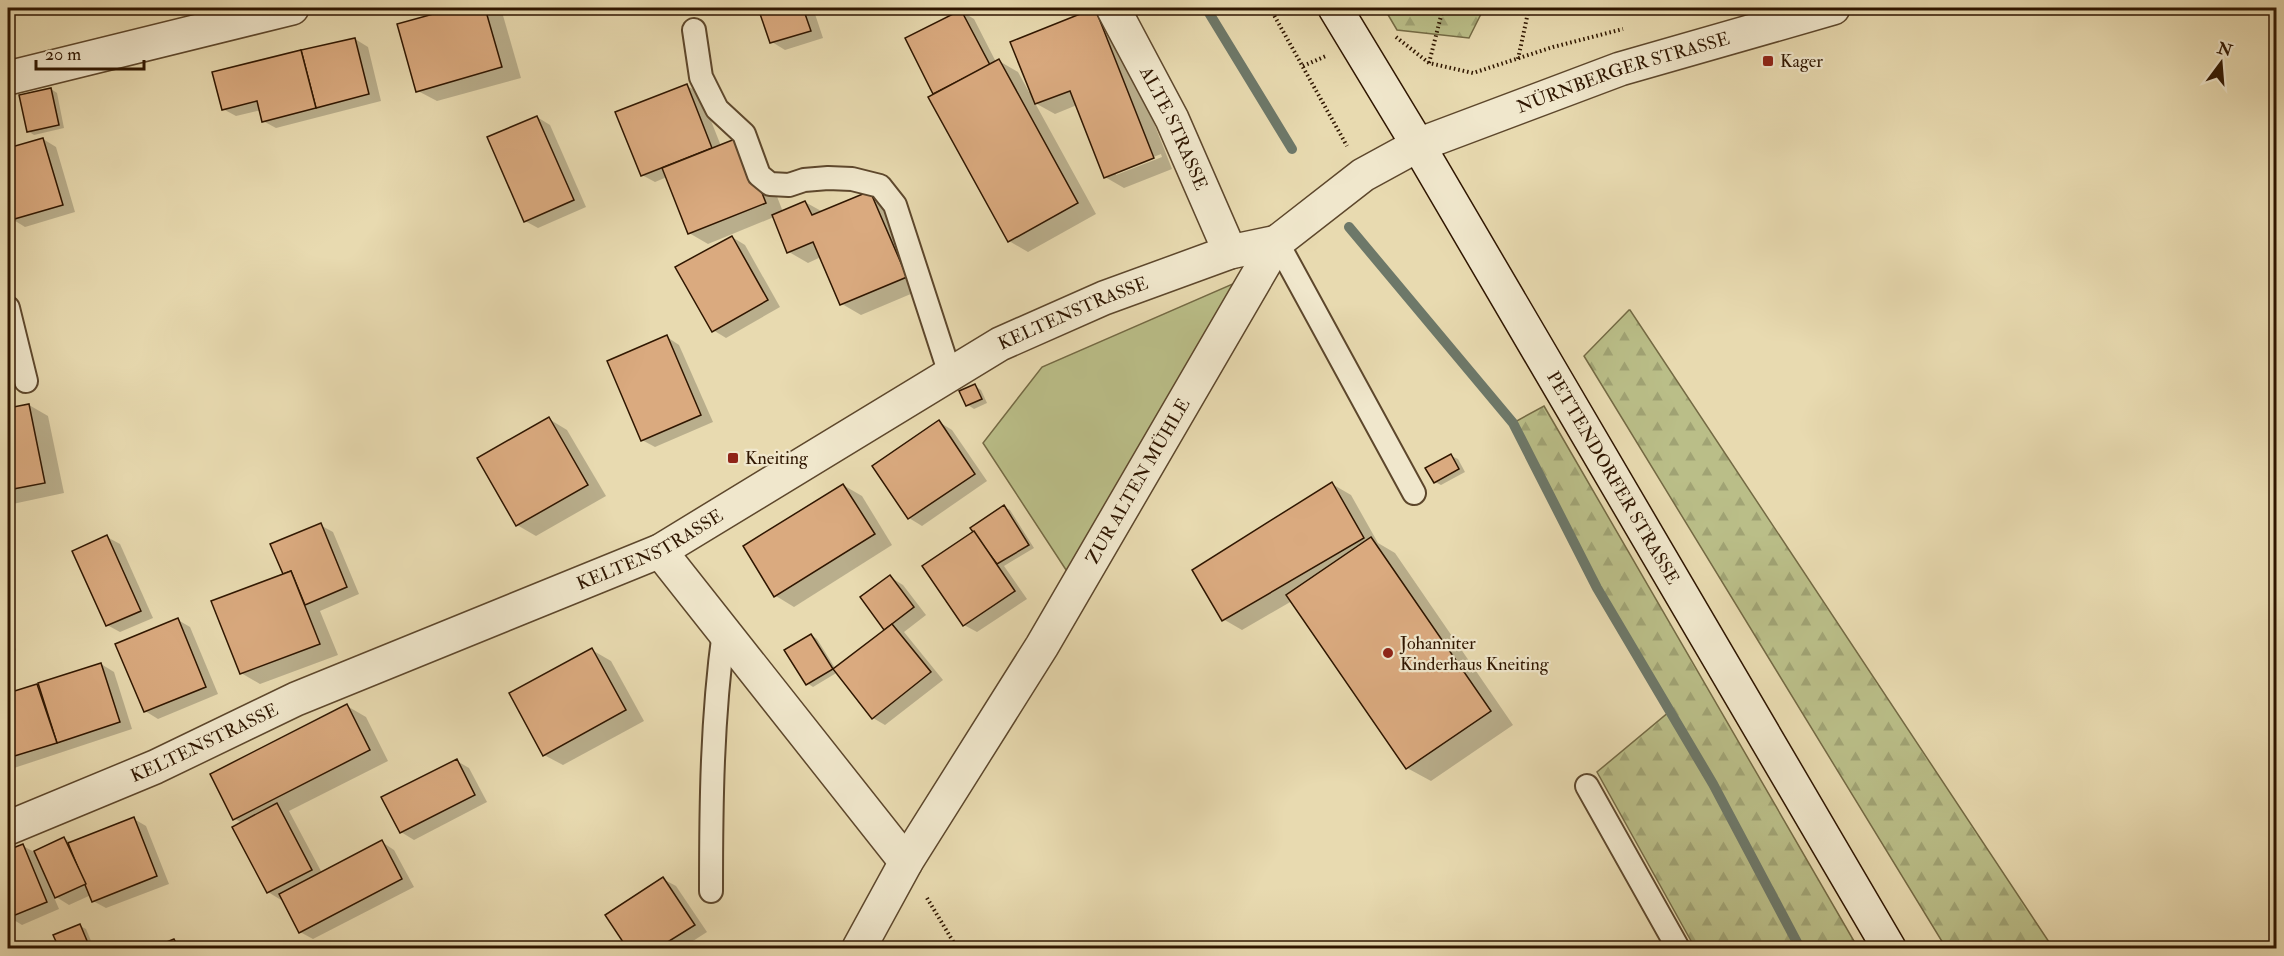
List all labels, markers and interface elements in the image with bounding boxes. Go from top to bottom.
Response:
street label: NÜRNBERGER STRASSE [1513,27,1732,118]
scale bar [36,33,144,71]
north arrow [2191,33,2251,93]
text: N [2214,38,2235,61]
text: 20 m [45,43,81,66]
place label: Kager [1780,50,1823,73]
marker: Kager [1761,54,1775,68]
street label: ALTE STRASSE [1134,62,1213,194]
street label: KELTENSTRASSE [994,271,1151,355]
street label: PETTENDORFER STRASSE [1542,367,1685,589]
street label: ZUR ALTEN MÜHLE [1081,394,1195,568]
place label: Kneiting [745,447,809,470]
marker: Kneiting [726,451,740,465]
street label: KELTENSTRASSE [573,504,727,595]
place label: Johanniter Kinderhaus Kneiting [1399,632,1550,676]
marker: Johanniter Kinderhaus Kneiting [1381,646,1395,660]
street label: KELTENSTRASSE [127,698,282,787]

